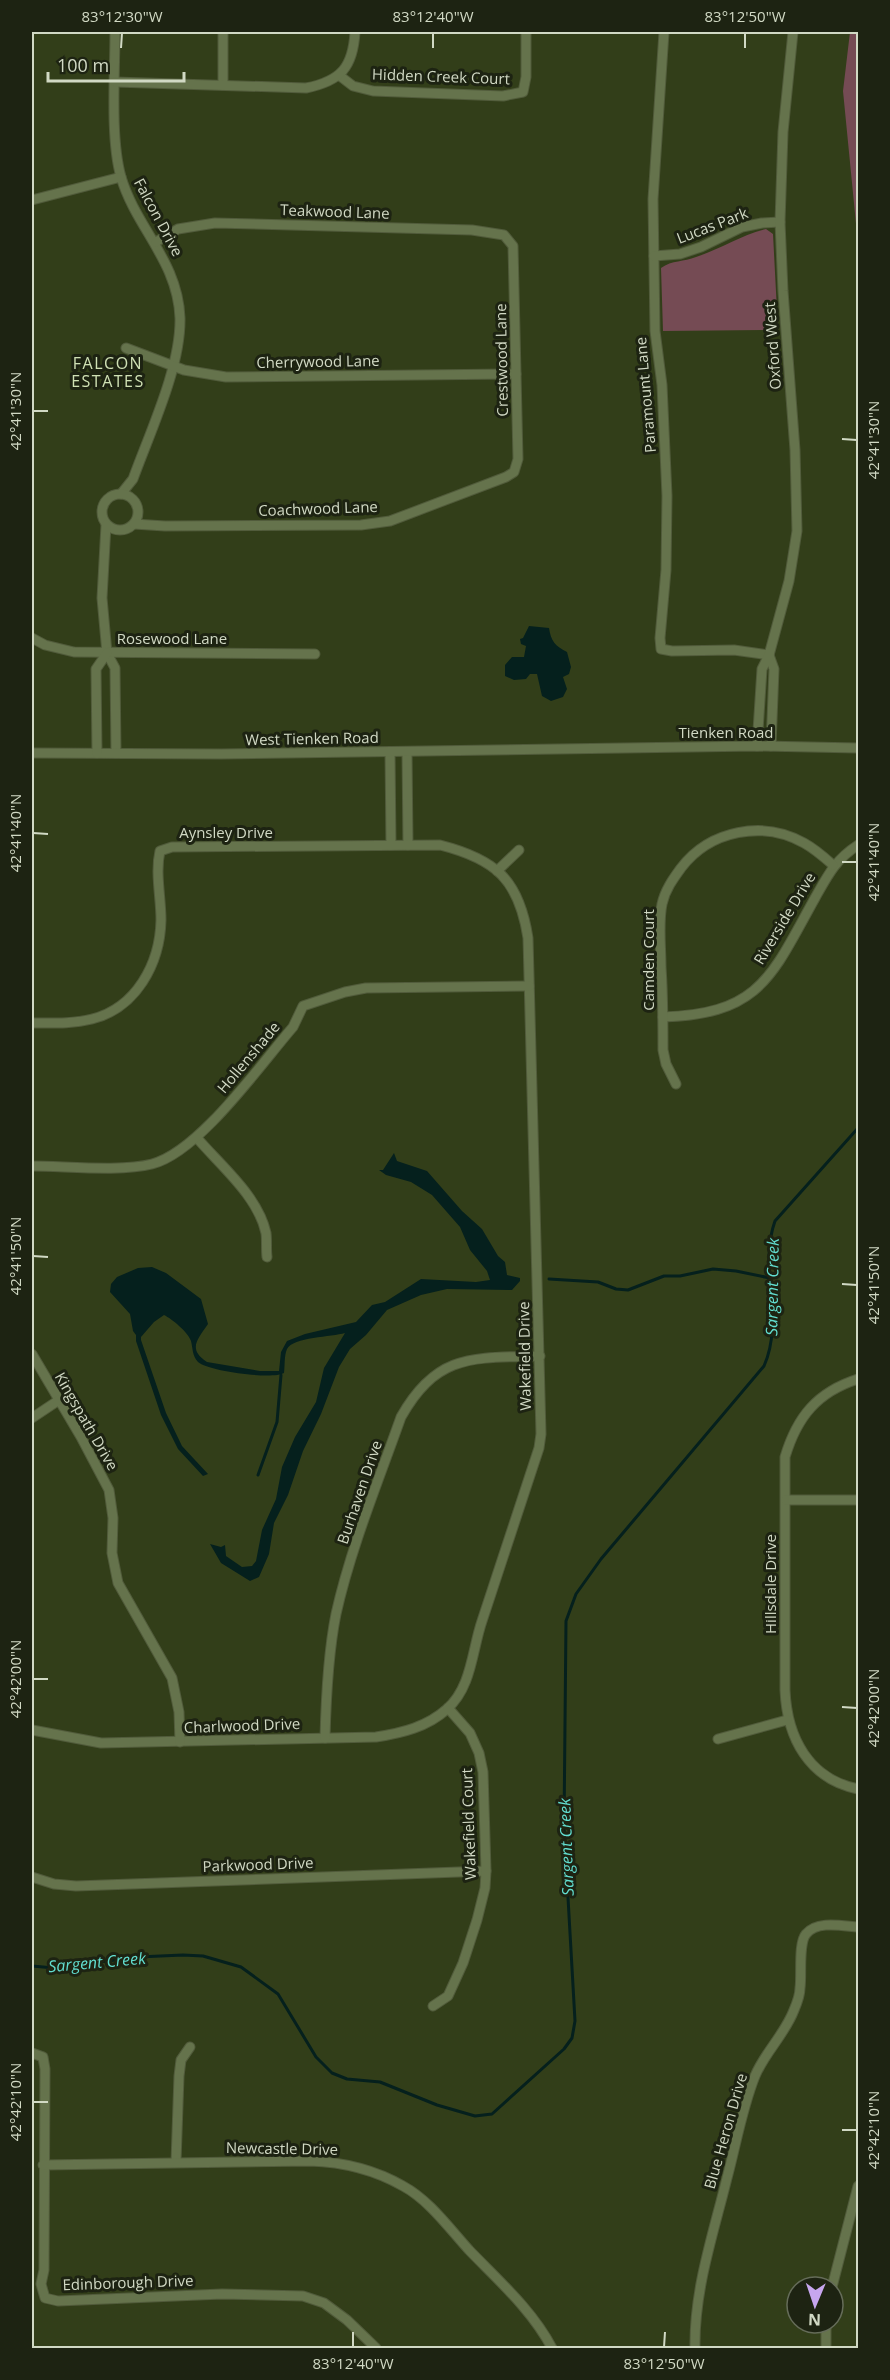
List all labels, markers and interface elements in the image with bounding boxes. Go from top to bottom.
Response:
text: 83°12'30"W [82,6,163,26]
text: 83°12'40"W [393,6,474,26]
text: 83°12'50"W [705,6,786,26]
scale bar [48,45,184,83]
text: 100 m [57,53,109,77]
street label: Hidden Creek Court [372,64,510,88]
street label: Falcon Drive [130,174,188,260]
street label: Teakwood Lane [280,199,390,223]
street label: Lucas Park [673,202,751,248]
street label: Oxford West [759,302,785,390]
street label: Crestwood Lane [490,303,512,417]
street label: Paramount Lane [630,336,660,454]
street label: Cherrywood Lane [256,350,380,372]
district label: FALCON ESTATES [71,352,145,392]
text: 42°41'30"N [5,372,25,450]
text: 42°41'30"N [863,401,883,479]
street label: Coachwood Lane [258,496,378,520]
street label: Rosewood Lane [117,628,227,648]
street label: Tienken Road [679,722,773,742]
street label: West Tienken Road [245,727,379,749]
text: 42°41'40"N [5,794,25,872]
street label: Aynsley Drive [179,822,273,842]
text: 42°41'40"N [863,823,883,901]
street label: Riverside Drive [749,868,819,968]
street label: Camden Court [638,909,658,1011]
street label: Hollenshade [212,1017,284,1097]
text: 42°41'50"N [5,1217,25,1295]
water label: Sargent Creek [760,1237,784,1336]
text: 42°41'50"N [863,1246,883,1324]
street label: Wakefield Drive [513,1301,535,1411]
street label: Kingspath Drive [51,1368,123,1474]
street label: Burhaven Drive [332,1438,386,1546]
street label: Hillsdale Drive [760,1534,780,1634]
text: 42°42'00"N [5,1640,25,1718]
text: 42°42'00"N [863,1669,883,1747]
street label: Charlwood Drive [183,1713,301,1737]
street label: Wakefield Court [456,1768,480,1880]
water label: Sargent Creek [553,1797,579,1896]
street label: Parkwood Drive [202,1852,314,1876]
water label: Sargent Creek [47,1947,148,1977]
text: 42°42'10"N [5,2063,25,2141]
street label: Blue Heron Drive [699,2071,751,2191]
text: 42°42'10"N [863,2091,883,2169]
street label: Newcastle Drive [226,2137,338,2159]
street label: Edinborough Drive [62,2270,194,2294]
north arrow [785,2275,845,2335]
text: N [808,2309,821,2331]
text: 83°12'40"W [313,2353,394,2373]
text: 83°12'50"W [624,2353,705,2373]

